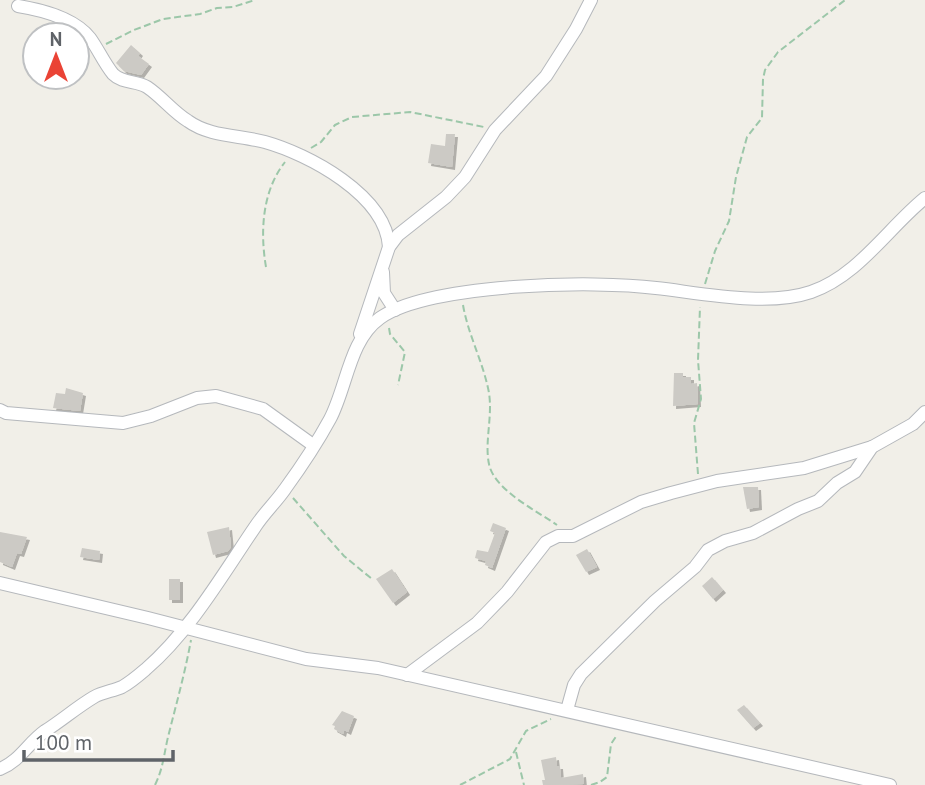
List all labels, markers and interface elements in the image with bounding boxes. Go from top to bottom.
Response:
north arrow [21,21,91,91]
text: N [50,27,62,51]
scale bar [24,718,173,762]
text: 100 m [35,729,92,756]

